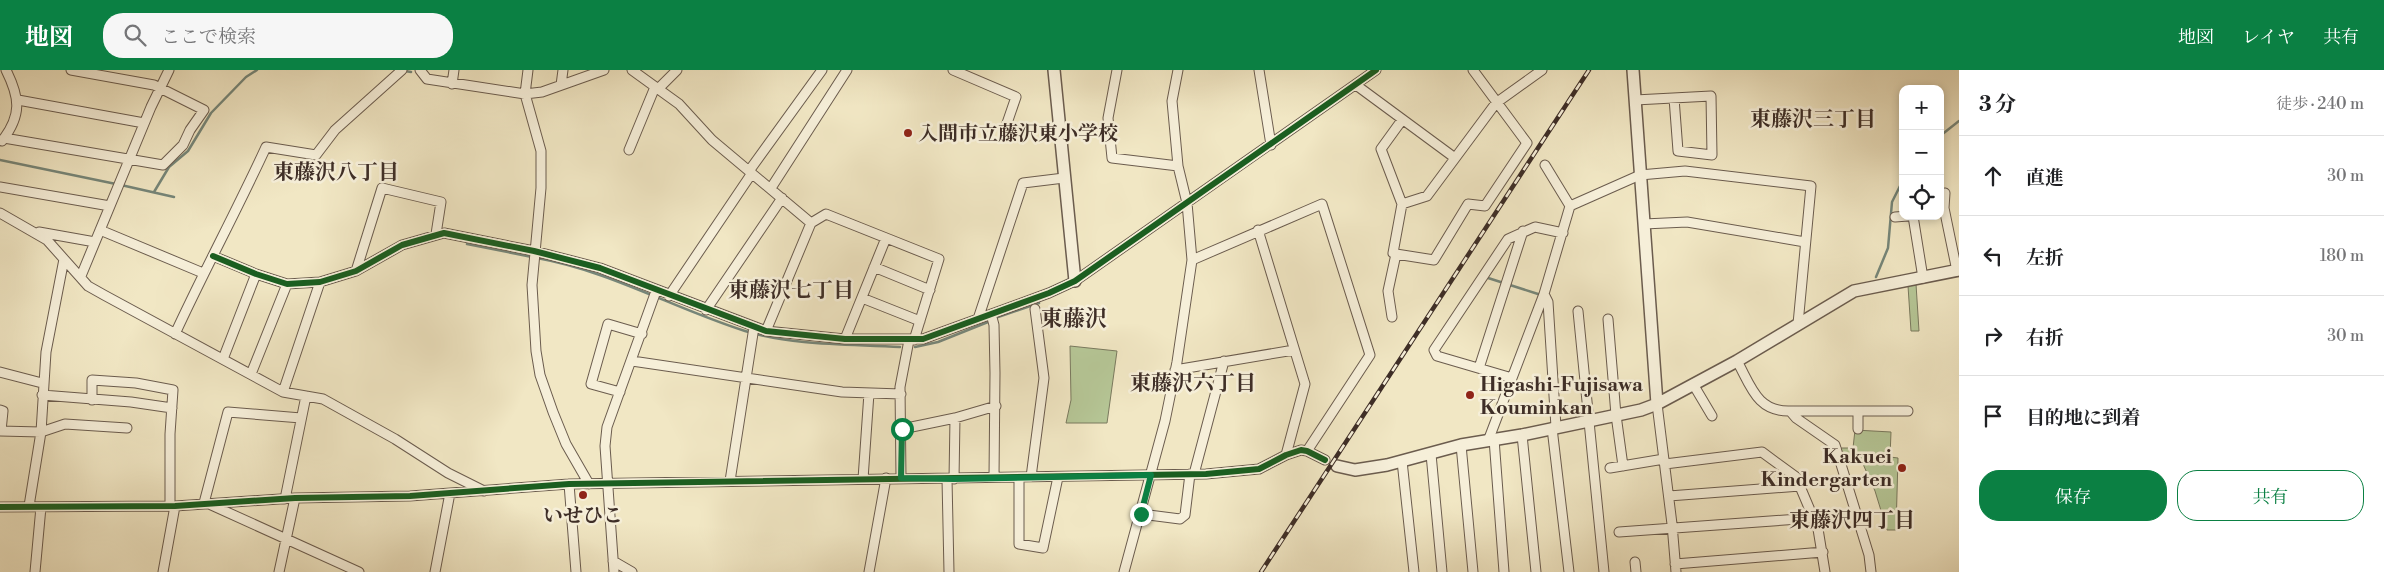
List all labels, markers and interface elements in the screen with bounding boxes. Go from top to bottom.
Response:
search box [103,13,453,58]
icon: search [121,21,149,49]
text: 地図 [25,23,73,53]
text: ここで検索 [161,25,256,49]
text: 地図 [2178,26,2214,49]
text: レイヤ [2242,26,2295,49]
text: 共有 [2323,26,2359,49]
map controls [1899,85,1944,220]
button: + [1899,85,1944,130]
text: 3 分 [1979,92,2016,118]
text: 徒歩 · 240 m [2276,94,2364,114]
district label: 東藤沢三丁目 [1750,107,1876,133]
place label: 入間市立藤沢東小学校 [918,122,1118,147]
marker: 入間市立藤沢東小学校 [902,127,914,139]
button: − [1899,130,1944,175]
district label: 東藤沢八丁目 [273,160,399,186]
icon: ahead [1979,162,2007,190]
text: 直進 [2026,166,2064,190]
text: 30 m [2327,166,2364,186]
button: locate [1899,175,1944,220]
icon: left [1979,242,2007,270]
text: 左折 [2026,246,2064,270]
text: 180 m [2320,246,2364,266]
district label: 東藤沢七丁目 [728,278,854,304]
district label: 東藤沢 [1041,306,1107,333]
icon: right [1979,322,2007,350]
text: 右折 [2026,326,2064,350]
text: 30 m [2327,326,2364,346]
district label: 東藤沢六丁目 [1130,371,1256,397]
place label: Higashi-Fujisawa Kouminkan [1480,373,1643,421]
marker: Higashi-Fujisawa Kouminkan [1464,389,1476,401]
icon: arrive [1979,402,2007,430]
text: 目的地に到着 [2026,406,2140,430]
route start [891,418,914,441]
place label: Kakuei Kindergarten [1761,445,1893,493]
marker: Kakuei Kindergarten [1896,462,1908,474]
button: 保存 [1979,470,2167,521]
button: 共有 [2177,470,2364,521]
marker: いせひこ [577,489,589,501]
route end [1130,503,1153,526]
place label: いせひこ [543,504,623,529]
district label: 東藤沢四丁目 [1789,508,1915,534]

